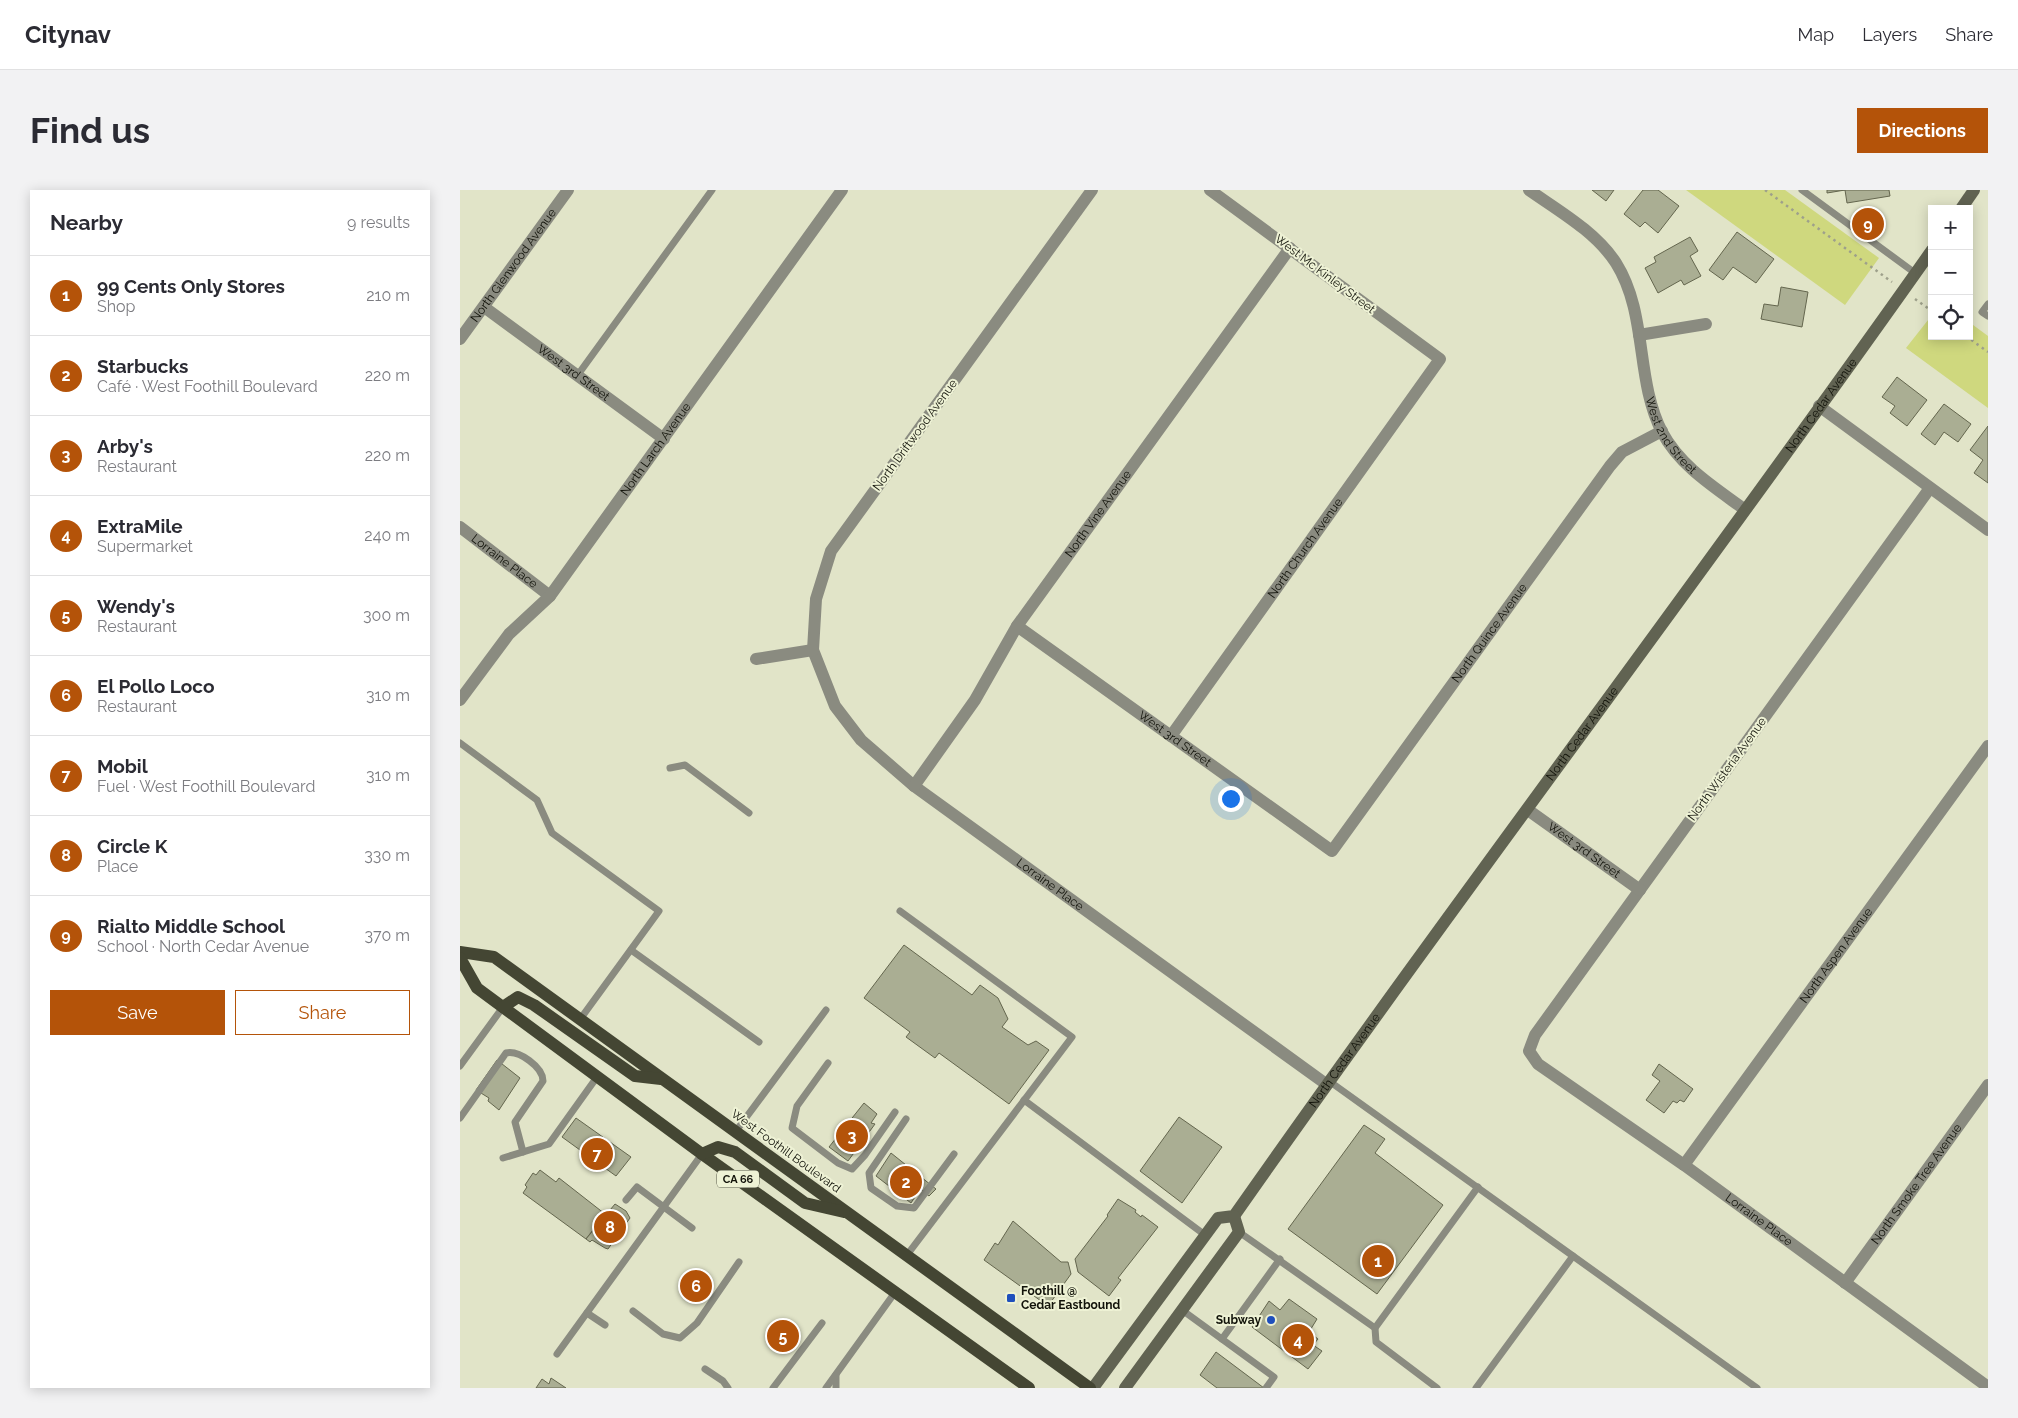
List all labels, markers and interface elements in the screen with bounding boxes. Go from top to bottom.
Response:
text: Citynav [25,20,111,49]
text: Map [1798,24,1834,45]
text: Layers [1862,24,1917,45]
text: Share [1945,24,1993,45]
button: Directions [1857,108,1988,153]
text: Find us [30,110,150,151]
pin: 9 [1852,205,1884,243]
map controls [1928,205,1973,340]
button: + [1928,205,1973,250]
street label: North Glenwood Avenue [468,206,559,325]
text: Nearby [50,210,123,235]
text: 9 results [347,213,410,232]
street label: West Mc Kinley Street [1272,232,1378,316]
button: − [1928,250,1973,295]
text: 99 Cents Only Stores [97,275,285,297]
text: 1 [62,286,70,305]
text: 210 m [366,286,410,305]
button: locate [1928,295,1973,340]
text: Shop [97,297,135,316]
street label: West 3rd Street [535,342,612,404]
text: Starbucks [97,355,188,377]
street label: North Cedar Avenue [1783,356,1860,455]
text: 2 [61,366,71,385]
text: 220 m [365,366,410,385]
text: Café · West Foothill Boulevard [97,377,318,396]
street label: North Driftwood Avenue [870,377,960,493]
street label: West 2nd Street [1643,395,1699,477]
street label: North Larch Avenue [618,400,694,498]
text: Arby's [97,435,153,457]
text: 3 [62,446,70,465]
text: 220 m [365,446,410,465]
text: Restaurant [97,457,177,476]
street label: North Vine Avenue [1062,468,1134,560]
street label: North Church Avenue [1265,495,1346,601]
text: ExtraMile [97,515,183,537]
text: 4 [61,526,71,545]
text: 240 m [364,526,410,545]
street label: Lorraine Place [469,531,540,591]
text: Supermarket [97,537,193,556]
street label: North Quince Avenue [1449,581,1530,685]
text: Wendy's [97,595,175,617]
text: 5 [62,606,70,625]
text: 300 m [363,606,410,625]
text: Restaurant [97,617,177,636]
text: El Pollo Loco [97,675,214,697]
street label: North Cedar Avenue [1543,684,1621,783]
text: 6 [61,686,71,705]
text: 310 m [366,686,410,705]
text: Restaurant [97,697,177,716]
street label: West 3rd Street [1136,708,1214,769]
street label: North Wisteria Avenue [1685,715,1769,823]
text: Mobil [97,755,148,777]
text: 7 [62,766,70,785]
text: 310 m [366,766,410,785]
text: Fuel · West Foothill Boulevard [97,777,315,796]
your location [1218,786,1244,812]
street label: West 3rd Street [1545,819,1623,881]
text: Circle K [97,835,168,857]
text: 8 [61,846,71,865]
text: 330 m [364,846,410,865]
street label: Lorraine Place [1014,855,1086,913]
text: Place [97,857,138,876]
street label: North Aspen Avenue [1797,905,1875,1006]
text: Rialto Middle School [97,915,285,937]
text: 9 [61,926,71,945]
text: 370 m [364,926,410,945]
text: School · North Cedar Avenue [97,937,309,956]
button: Save [50,990,225,1035]
button: Share [235,990,410,1035]
street label: North Cedar Avenue [1306,1011,1383,1110]
street label: West Foothill Boulevard [728,1107,844,1195]
pin: 3 [836,1117,868,1155]
street label: North Smoke Tree Avenue [1868,1121,1965,1247]
pin: 7 [581,1135,613,1173]
pin: 2 [890,1163,922,1201]
road number: CA 66 [717,1171,759,1188]
street label: Lorraine Place [1723,1191,1795,1249]
pin: 8 [594,1208,626,1246]
pin: 1 [1362,1242,1394,1280]
pin: 6 [680,1267,712,1305]
place label: Foothill @ Cedar Eastbound [1021,1284,1120,1312]
marker: Foothill @ Cedar Eastbound [1005,1292,1017,1304]
place label: Subway [1216,1313,1261,1327]
marker: Subway [1265,1314,1277,1326]
pin: 5 [767,1317,799,1355]
pin: 4 [1282,1321,1314,1359]

